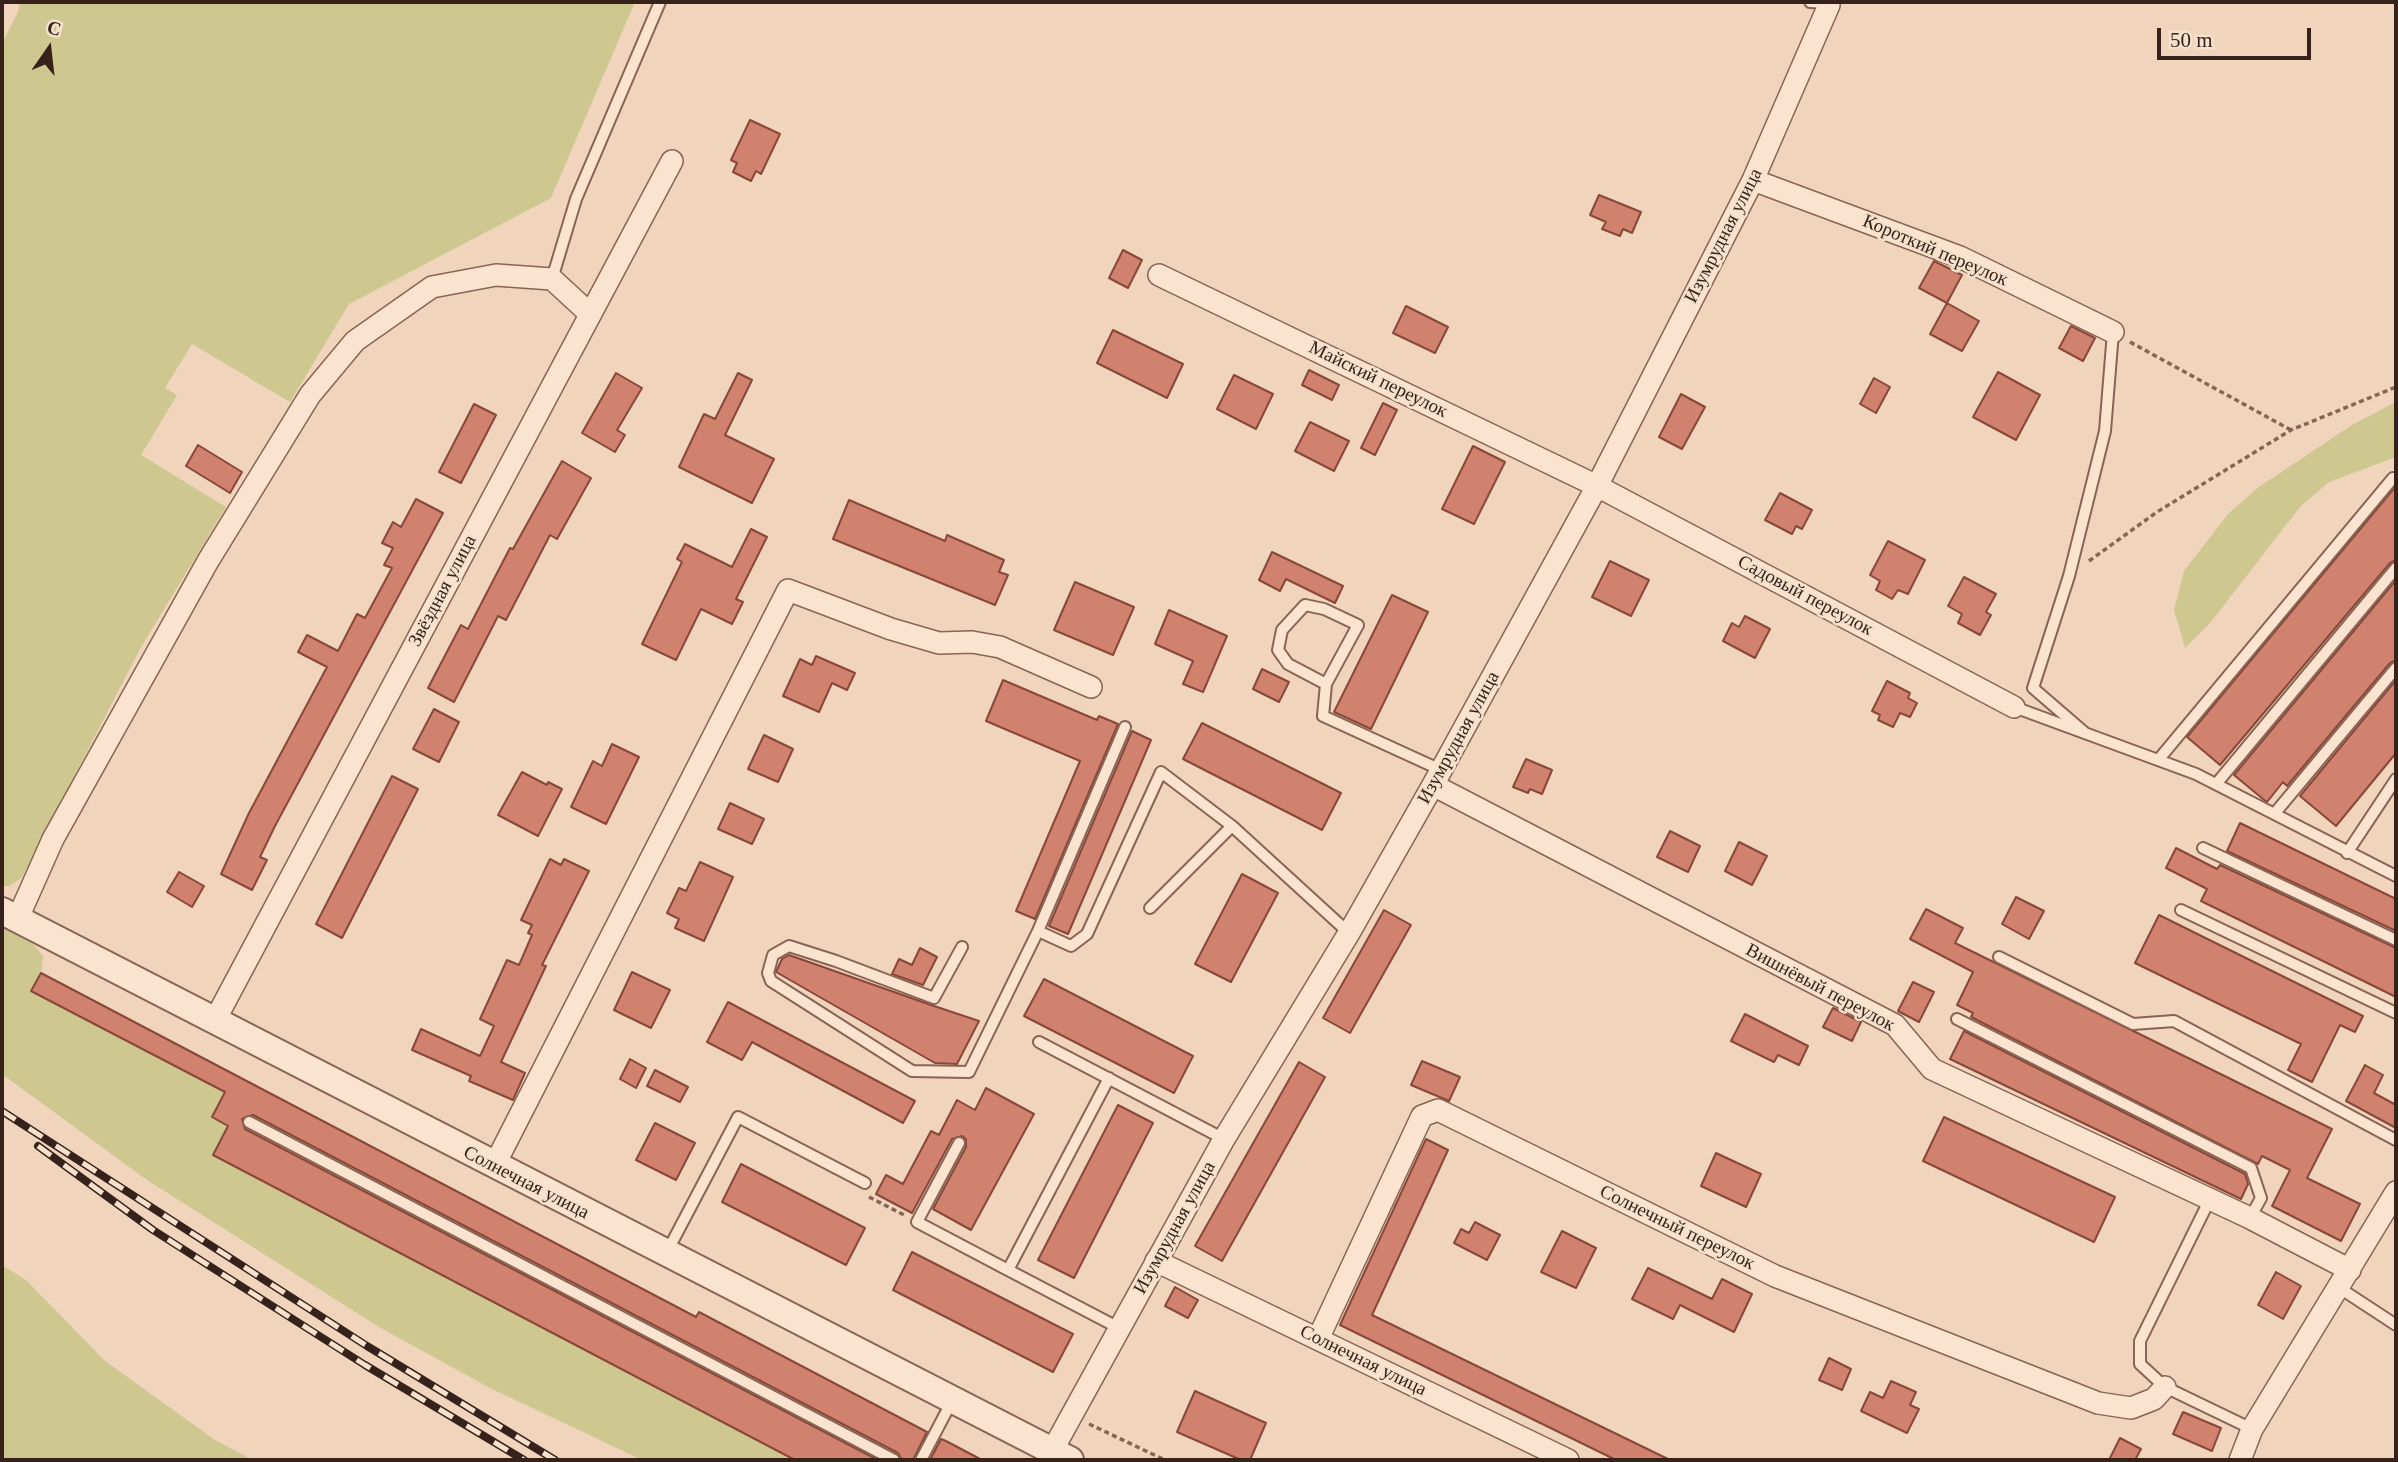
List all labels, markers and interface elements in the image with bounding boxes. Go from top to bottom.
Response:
north arrow [14,14,84,84]
scale bar [2160,14,2314,58]
text: С [45,16,63,40]
text: 50 m [2170,28,2213,52]
street label: Изумрудная улица [1680,165,1768,307]
street label: Короткий переулок [1859,210,2011,292]
street label: Майский переулок [1305,337,1451,423]
street label: Звёздная улица [404,531,482,651]
street label: Садовый переулок [1733,551,1877,641]
street label: Изумрудная улица [1413,668,1505,808]
street label: Вишнёвый переулок [1742,939,1898,1037]
street label: Солнечная улица [459,1141,593,1225]
street label: Изумрудная улица [1129,1158,1221,1298]
street label: Солнечный переулок [1596,1181,1758,1275]
street label: Солнечная улица [1296,1320,1430,1402]

